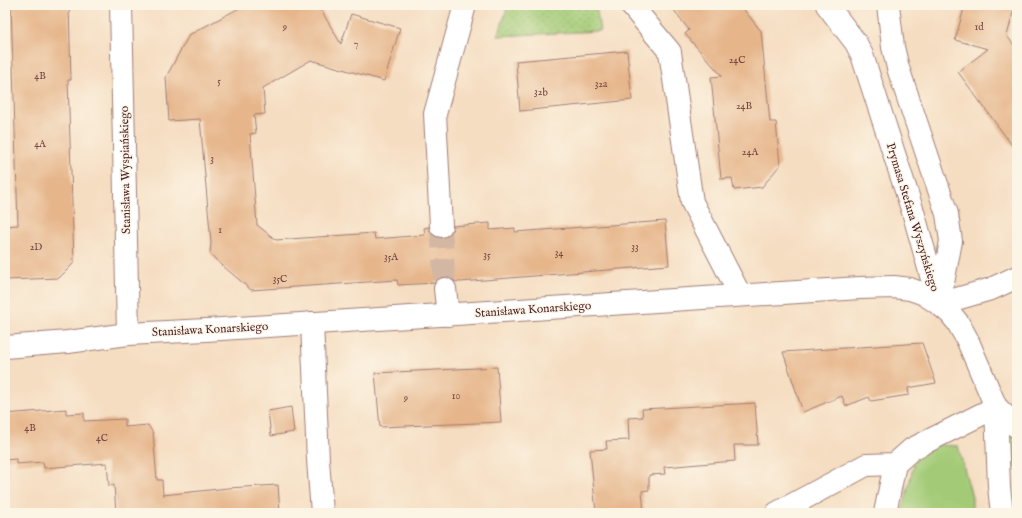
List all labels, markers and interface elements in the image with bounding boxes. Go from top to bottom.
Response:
house number: 9 [282,21,287,34]
house number: 1d [974,21,984,34]
house number: 7 [354,38,359,51]
house number: 24C [729,54,745,67]
house number: 4B [34,70,46,83]
house number: 5 [217,75,221,88]
house number: 32a [595,78,608,91]
house number: 32b [534,86,548,99]
house number: 24B [736,100,752,113]
street label: Stanisława Wyspiańskiego [117,105,135,234]
house number: 4A [34,138,46,151]
street label: Prymasa Stefana Wyszyńskiego [883,141,942,294]
house number: 24A [742,146,758,159]
house number: 3 [210,153,214,166]
house number: 1 [218,224,222,237]
house number: 2D [30,241,42,254]
house number: 33 [631,241,639,254]
house number: 34 [555,247,563,260]
house number: 35 [483,249,491,262]
house number: 35A [384,251,398,264]
house number: 35C [273,273,287,286]
street label: Stanisława Konarskiego [474,298,592,321]
street label: Stanisława Konarskiego [151,319,269,340]
house number: 10 [452,390,460,403]
house number: 9 [403,392,408,405]
house number: 4B [24,422,36,435]
house number: 4C [96,432,108,445]

